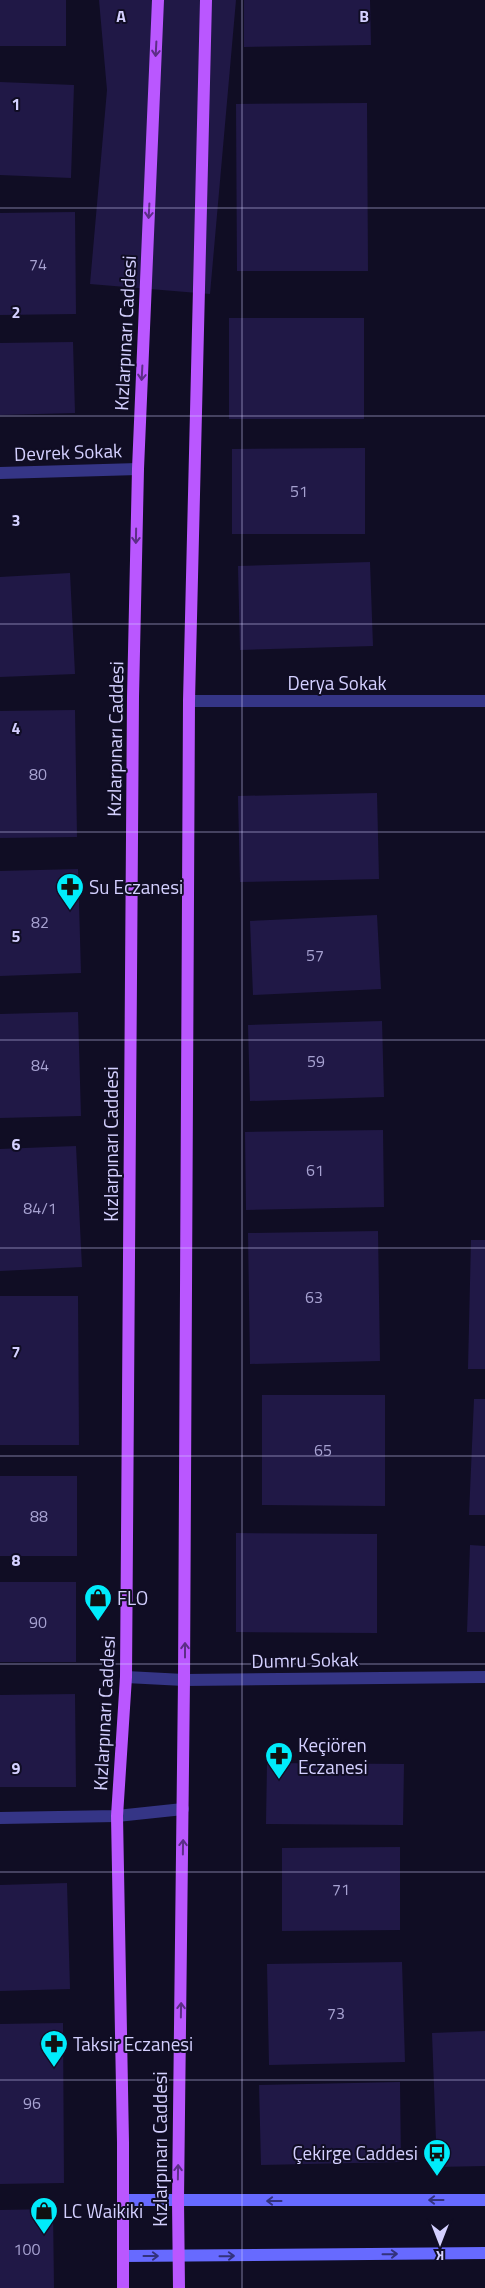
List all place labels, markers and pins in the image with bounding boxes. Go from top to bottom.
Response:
pharmacy icon: Su Eczanesi [55,872,85,911]
place label: Su Eczanesi [89,872,183,901]
shop icon: FLO [83,1583,113,1622]
place label: FLO [117,1583,148,1612]
place label: Keçiören Eczanesi [298,1730,368,1781]
pharmacy icon: Keçiören Eczanesi [264,1741,294,1780]
pharmacy icon: Taksir Eczanesi [39,2029,69,2068]
place label: Taksir Eczanesi [73,2029,193,2058]
place label: Çekirge Caddesi [292,2138,418,2167]
bus stop icon: Çekirge Caddesi [422,2138,452,2177]
shop icon: LC Waikiki [29,2196,59,2235]
place label: LC Waikiki [63,2196,143,2225]

